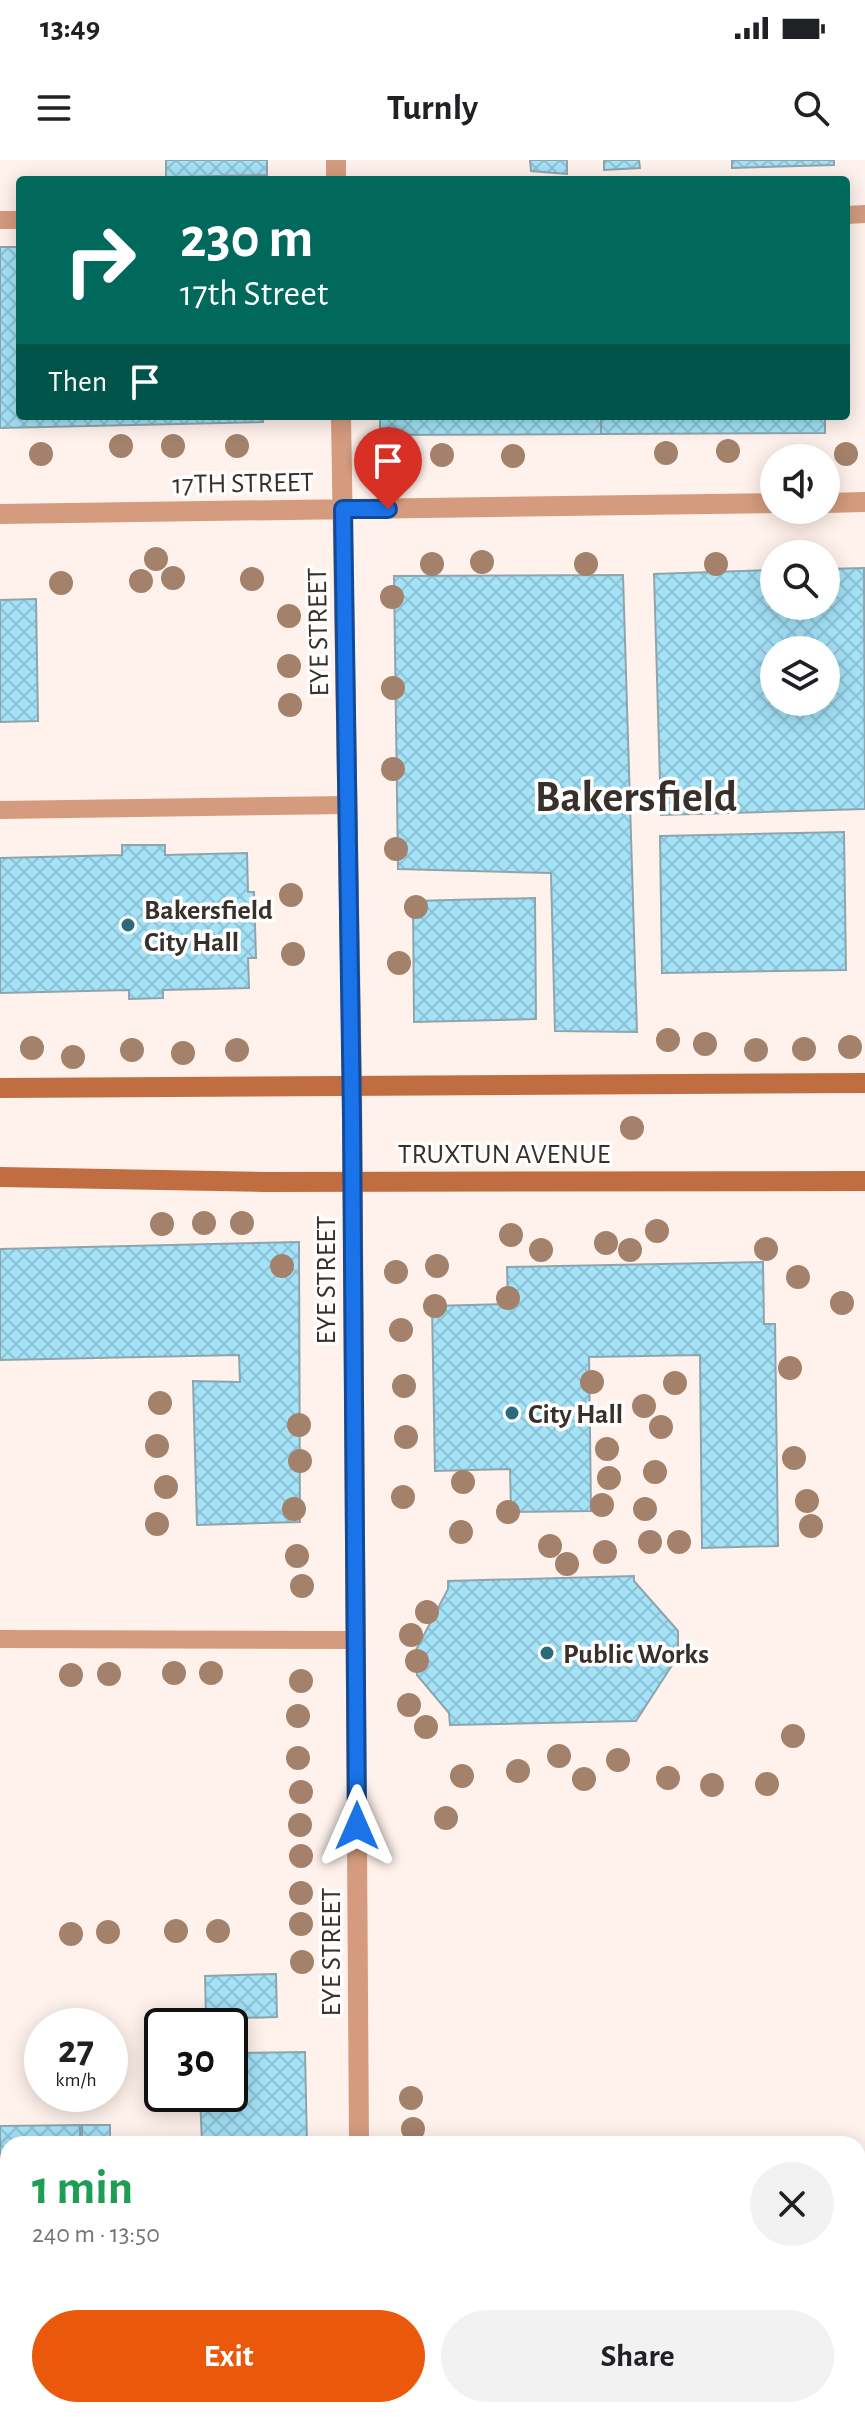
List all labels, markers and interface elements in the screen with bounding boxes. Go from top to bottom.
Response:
text: 13:49 [40,13,100,43]
icon: menu [32,86,76,130]
icon: search [789,86,833,130]
text: Turnly [387,90,478,126]
icon: right [48,208,152,312]
text: 230 m [180,211,313,267]
text: 17th Street [180,276,328,312]
icon: arrive [123,360,167,404]
text: Then [48,367,107,397]
pin [354,427,422,509]
icon: arrive [366,439,410,483]
map controls [760,444,840,716]
button: sound [760,444,840,524]
street label: 17TH STREET [172,469,314,499]
button: search [760,540,840,620]
street label: EYE STREET [304,567,334,697]
button: layers [760,636,840,716]
district label: Bakersfield [535,776,737,820]
place label: Bakersfield City Hall [144,897,273,957]
marker: Bakersfield City Hall [119,916,137,934]
street label: TRUXTUN AVENUE [398,1141,610,1169]
street label: EYE STREET [313,1215,341,1345]
place label: City Hall [528,1401,623,1429]
marker: City Hall [503,1404,521,1422]
place label: Public Works [563,1641,709,1669]
marker: Public Works [538,1644,556,1662]
position arrow [315,1784,399,1868]
street label: EYE STREET [318,1887,346,2017]
speed limit sign: 30 [144,2008,248,2112]
text: 27 [58,2030,94,2070]
text: km/h [55,2070,97,2090]
button: close [750,2162,834,2246]
text: 1 min [32,2165,133,2213]
text: 240 m · 13:50 [32,2221,160,2247]
button: Exit [32,2310,425,2402]
button: Share [441,2310,834,2402]

